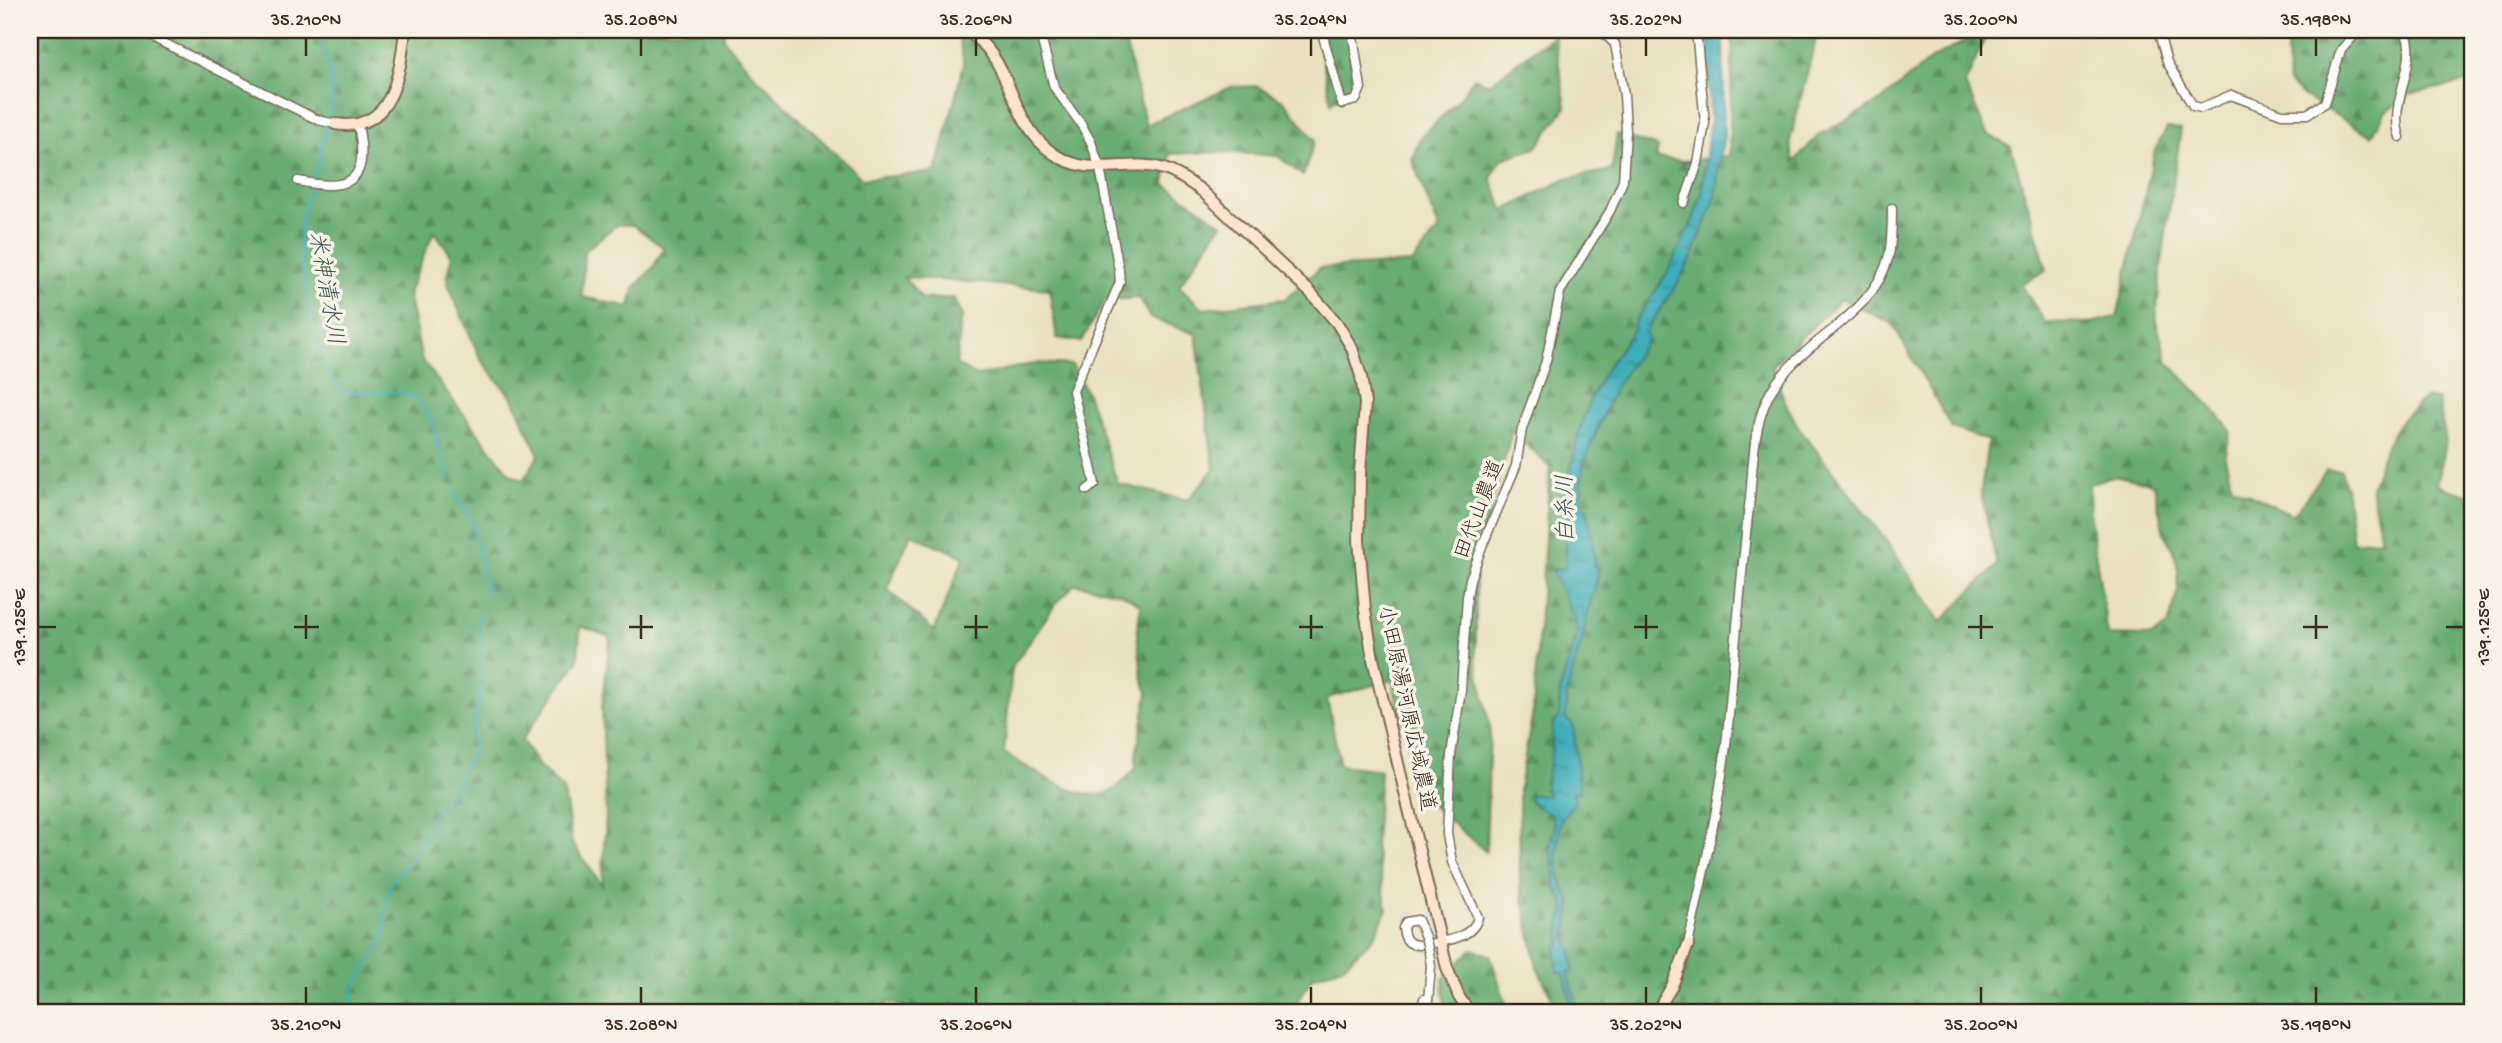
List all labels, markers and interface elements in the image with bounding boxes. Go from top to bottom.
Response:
text: 35.210°N [270,11,341,32]
text: 35.208°N [603,11,678,32]
text: 35.206°N [939,11,1012,32]
text: 35.204°N [1274,11,1347,32]
text: 35.202°N [1609,11,1682,32]
text: 35.200°N [1943,11,2018,32]
text: 35.198°N [2280,11,2351,32]
water label: 米神清水川 [301,229,349,348]
street label: 田代山農道 [1449,456,1512,564]
water label: 白糸川 [1552,474,1582,544]
text: 139.125°E [11,588,32,666]
text: 139.125°E [2475,588,2496,666]
street label: 小田原湯河原広域農道 [1371,603,1441,814]
text: 35.210°N [270,1016,341,1037]
text: 35.208°N [603,1016,678,1037]
text: 35.206°N [939,1016,1012,1037]
text: 35.204°N [1274,1016,1347,1037]
text: 35.202°N [1609,1016,1682,1037]
text: 35.200°N [1943,1016,2018,1037]
text: 35.198°N [2280,1016,2351,1037]

